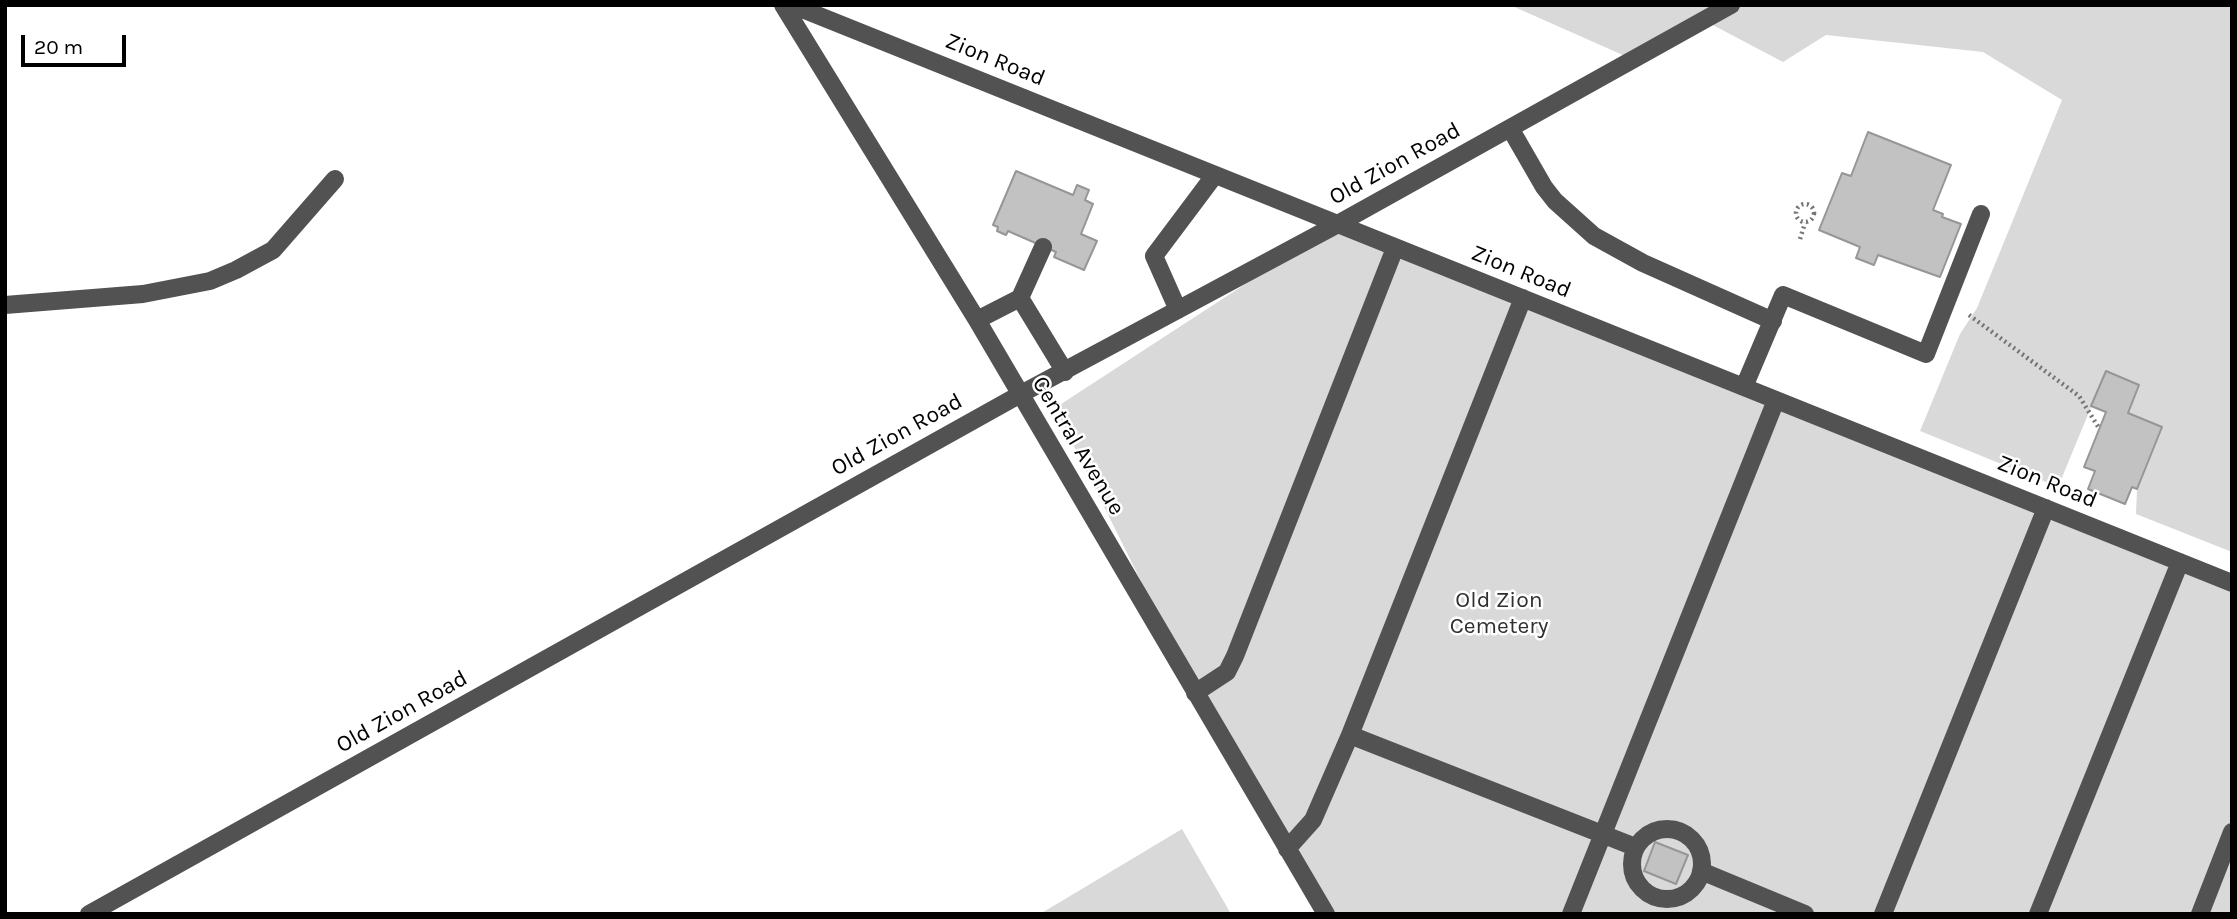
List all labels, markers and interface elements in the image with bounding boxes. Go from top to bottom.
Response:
scale bar [24,21,130,65]
street label: Zion Road [941,27,1049,93]
text: 20 m [34,35,83,59]
street label: Old Zion Road [1325,117,1465,211]
street label: Zion Road [1467,239,1575,305]
street label: Central Avenue [1026,372,1130,520]
street label: Old Zion Road [827,388,967,482]
street label: Zion Road [1993,449,2101,515]
park label: Old Zion Cemetery [1450,586,1548,640]
street label: Old Zion Road [332,665,472,759]

